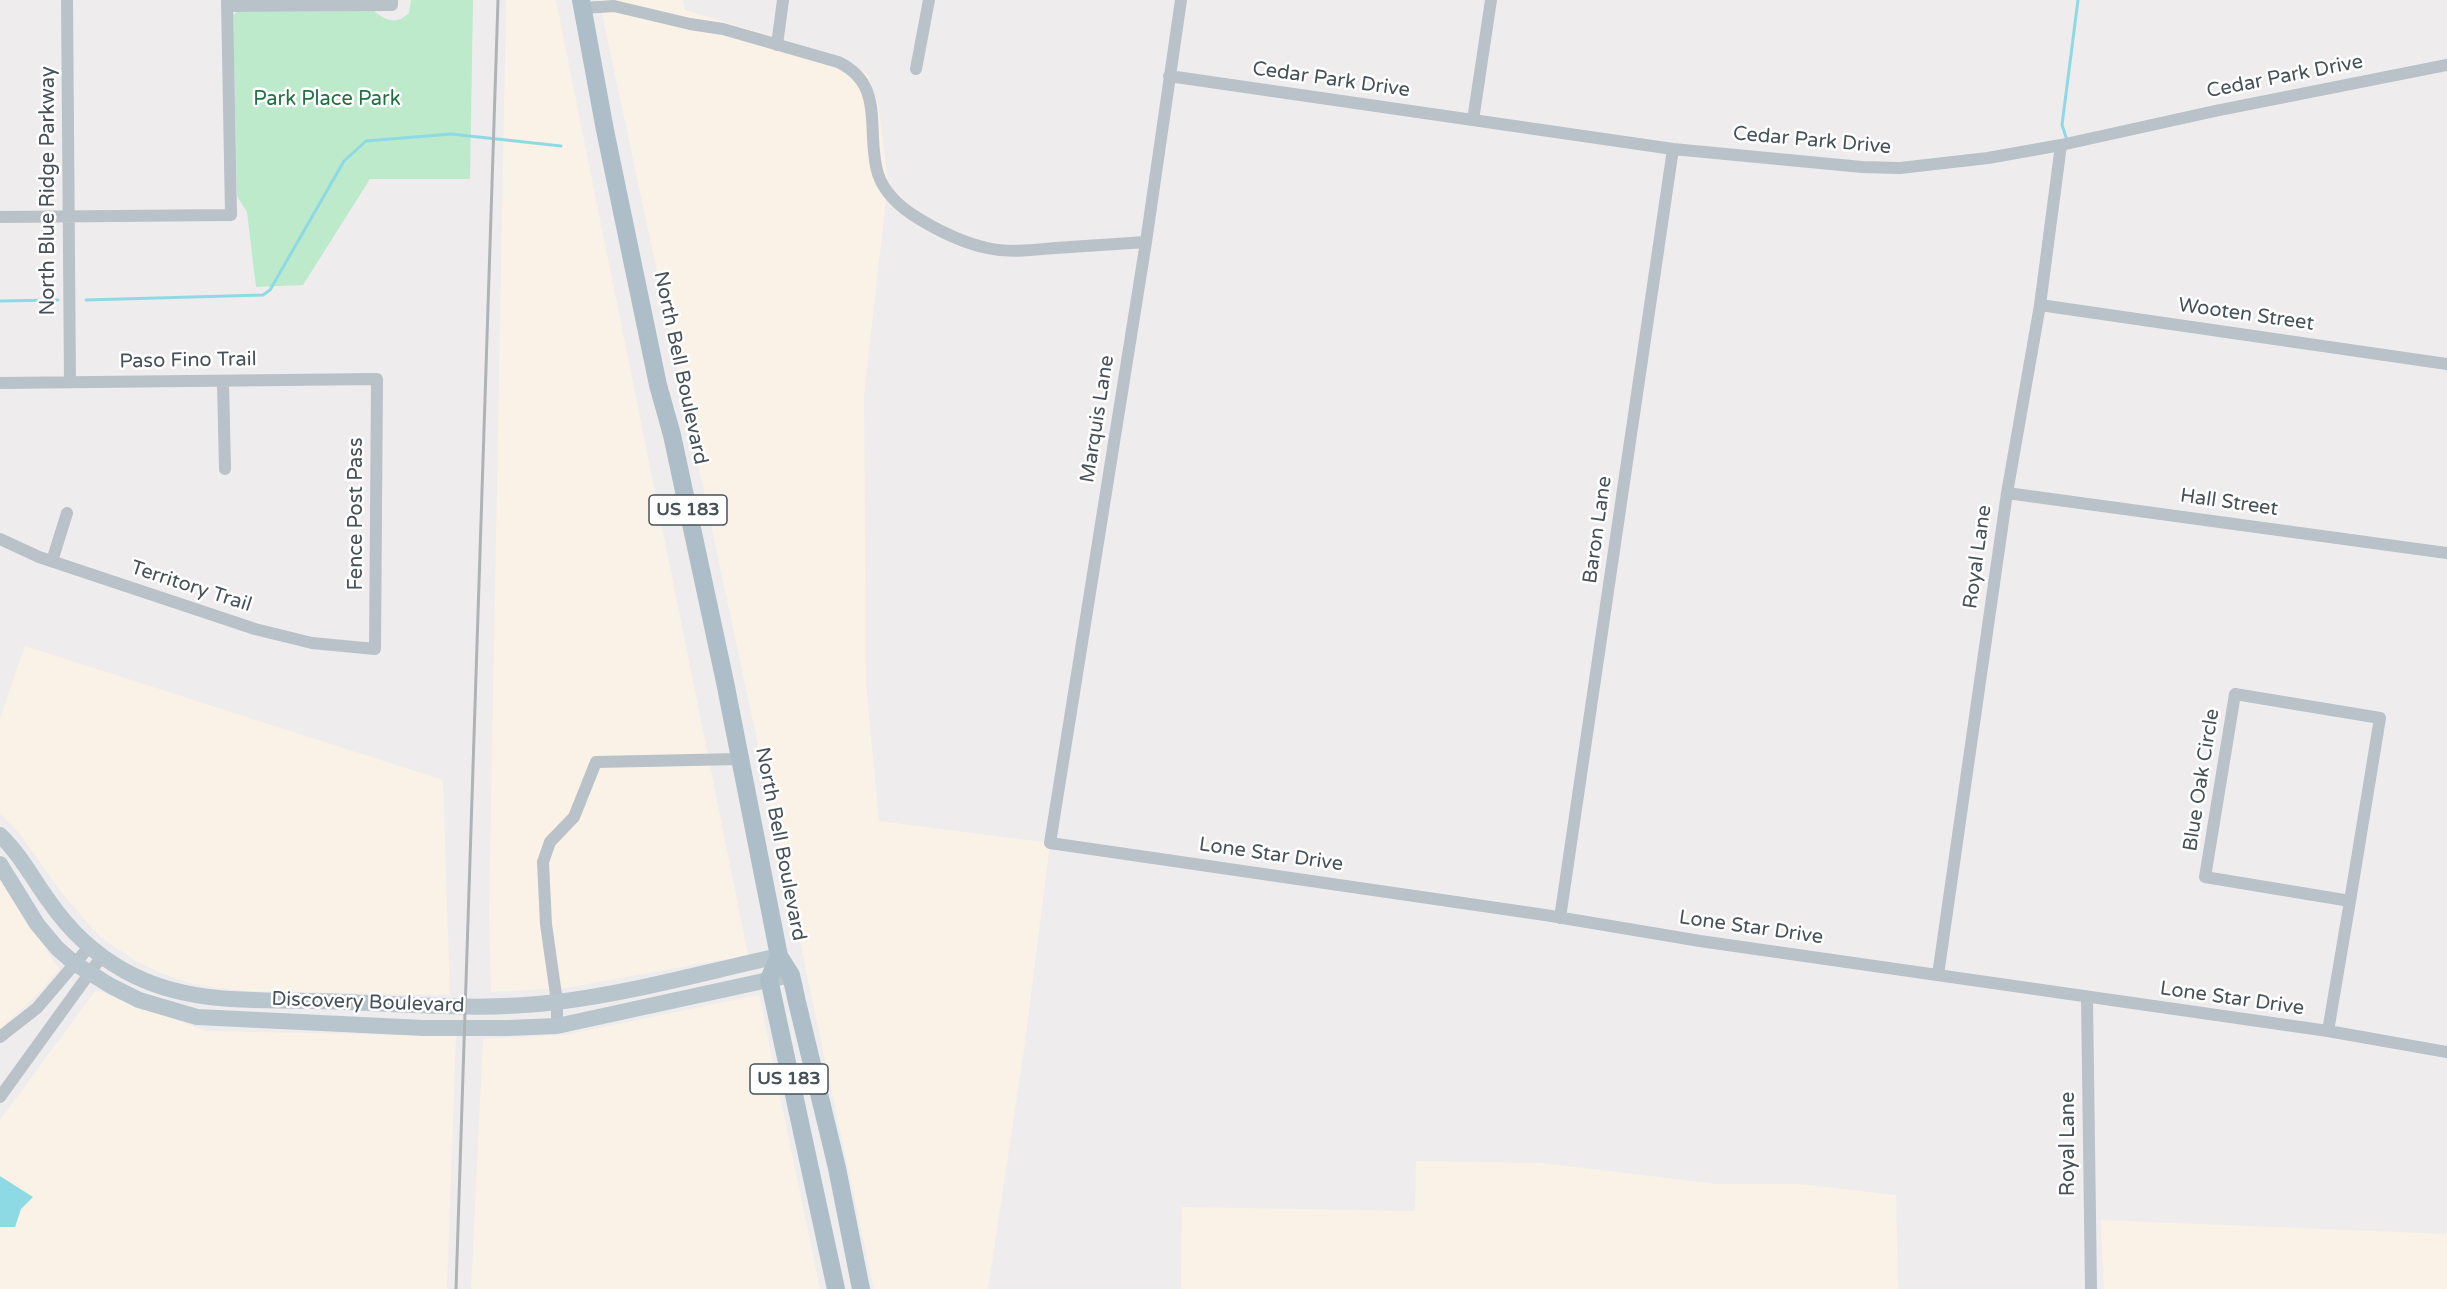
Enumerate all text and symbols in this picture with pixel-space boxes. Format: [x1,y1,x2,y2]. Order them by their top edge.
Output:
street label: Cedar Park Drive [2205,50,2365,104]
street label: Cedar Park Drive [1251,57,1411,103]
street label: North Blue Ridge Parkway [37,66,61,316]
park label: Park Place Park [253,88,401,112]
street label: Cedar Park Drive [1732,122,1892,160]
street label: North Bell Boulevard [648,269,712,467]
street label: Wooten Street [2177,294,2315,336]
street label: Paso Fino Trail [119,348,257,374]
street label: Marquis Lane [1076,354,1120,484]
street label: Fence Post Pass [345,438,369,590]
street label: Baron Lane [1579,475,1617,585]
street label: Hall Street [2178,484,2280,522]
road number: US 183 [649,495,727,525]
street label: Royal Lane [1959,504,1997,610]
street label: Territory Trail [128,556,254,618]
street label: Blue Oak Circle [2179,707,2225,853]
street label: North Bell Boulevard [749,745,811,943]
street label: Lone Star Drive [1197,833,1345,877]
street label: Lone Star Drive [1677,906,1825,950]
street label: Lone Star Drive [2158,977,2306,1021]
street label: Discovery Boulevard [271,988,465,1018]
road number: US 183 [750,1064,828,1094]
street label: Royal Lane [2057,1092,2081,1196]

